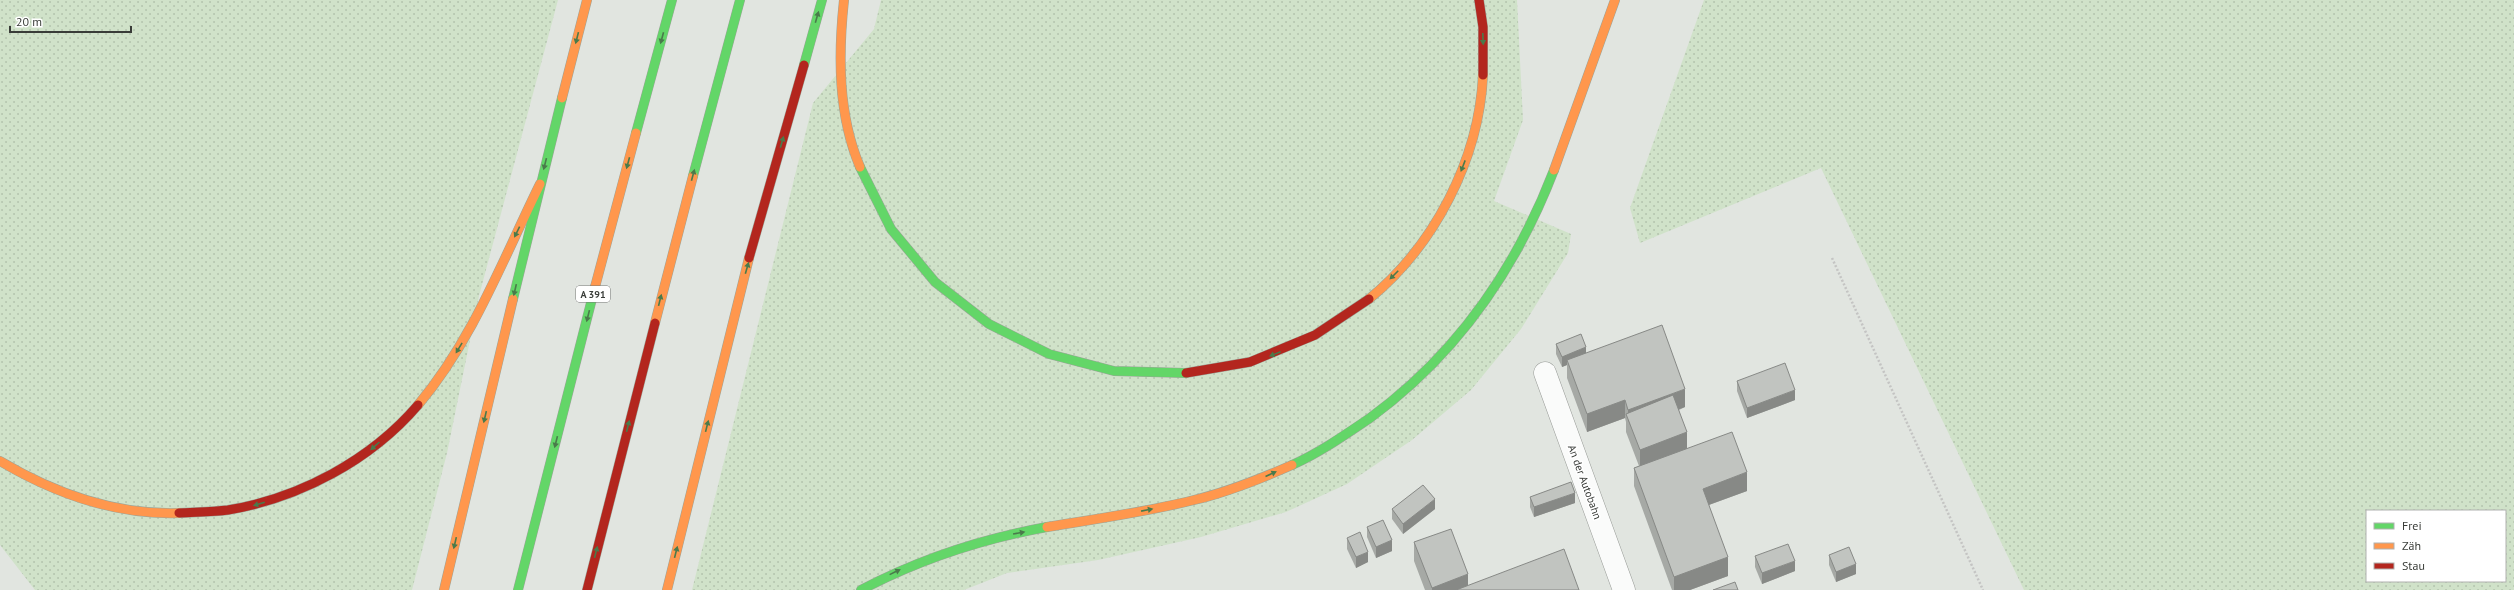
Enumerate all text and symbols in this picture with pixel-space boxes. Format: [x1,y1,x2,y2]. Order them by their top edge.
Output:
scale bar [10,8,131,34]
one-way arrow [815,11,821,24]
text: 20 m [16,14,42,29]
one-way arrow [574,32,580,44]
one-way arrow [659,32,665,44]
one-way arrow [1480,33,1487,45]
one-way arrow [779,136,785,148]
one-way arrow [625,157,631,169]
one-way arrow [542,158,548,170]
one-way arrow [1460,160,1466,172]
one-way arrow [691,168,697,181]
one-way arrow [514,226,520,237]
one-way arrow [744,261,750,273]
one-way arrow [1389,270,1399,280]
one-way arrow [511,284,517,296]
road number: A 391 [576,286,610,302]
one-way arrow [657,294,663,306]
one-way arrow [585,310,591,322]
one-way arrow [455,342,462,354]
one-way arrow [1269,351,1281,357]
one-way arrow [481,410,487,423]
one-way arrow [625,420,631,432]
one-way arrow [704,420,710,432]
one-way arrow [553,436,559,448]
one-way arrow [370,441,379,450]
street label: An der Autobahn [1565,443,1605,521]
one-way arrow [1266,471,1277,477]
one-way arrow [253,501,265,507]
one-way arrow [1141,507,1153,513]
legend [2366,510,2506,582]
text: Frei [2402,518,2422,533]
one-way arrow [1013,530,1025,536]
one-way arrow [451,537,457,549]
text: Zäh [2402,538,2421,553]
one-way arrow [594,546,600,558]
one-way arrow [673,546,679,558]
text: Stau [2402,558,2425,573]
one-way arrow [890,569,901,575]

